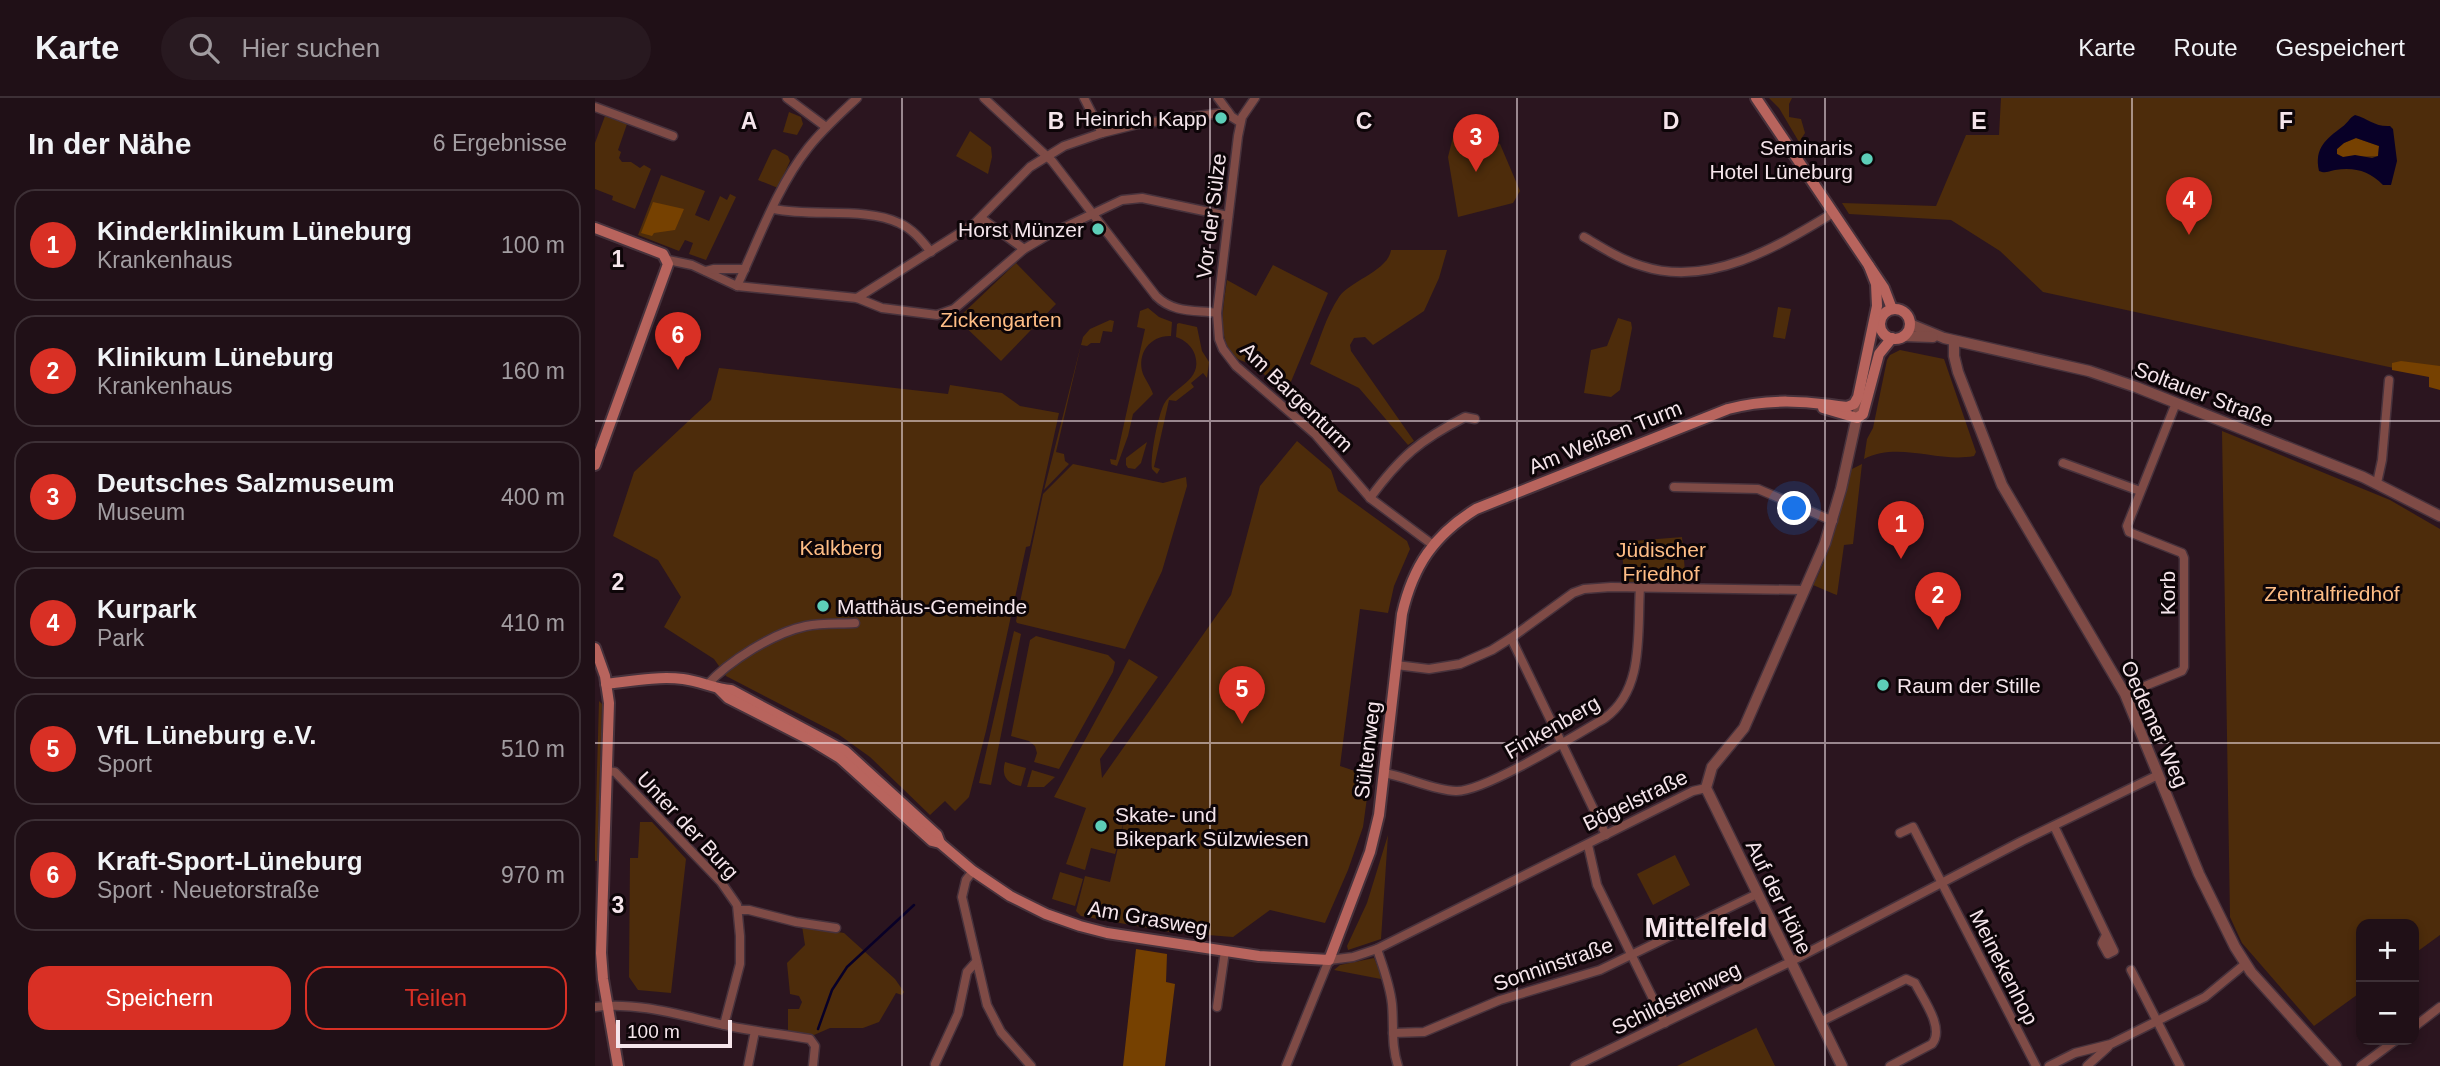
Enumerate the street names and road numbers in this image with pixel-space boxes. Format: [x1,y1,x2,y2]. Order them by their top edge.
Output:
street label: Vor der Sülze [1192,152,1230,280]
street label: Am Bargenturm [1236,338,1358,456]
street label: Soltauer Straße [2131,357,2277,431]
street label: Am Weißen Turm [1525,396,1685,478]
street label: Korb [2156,571,2179,615]
street label: Oedemer Weg [2117,657,2193,791]
street label: Finkenberg [1501,691,1603,763]
street label: Sültenweg [1350,700,1384,800]
street label: Bögelstraße [1579,765,1691,835]
street label: Unter der Burg [633,767,743,883]
street label: Auf der Höhe [1742,836,1816,958]
street label: Am Grasweg [1086,896,1210,940]
street label: Meinekenhop [1965,906,2043,1028]
street label: Sonninstraße [1490,933,1616,995]
street label: Schildsteinweg [1608,957,1744,1039]

